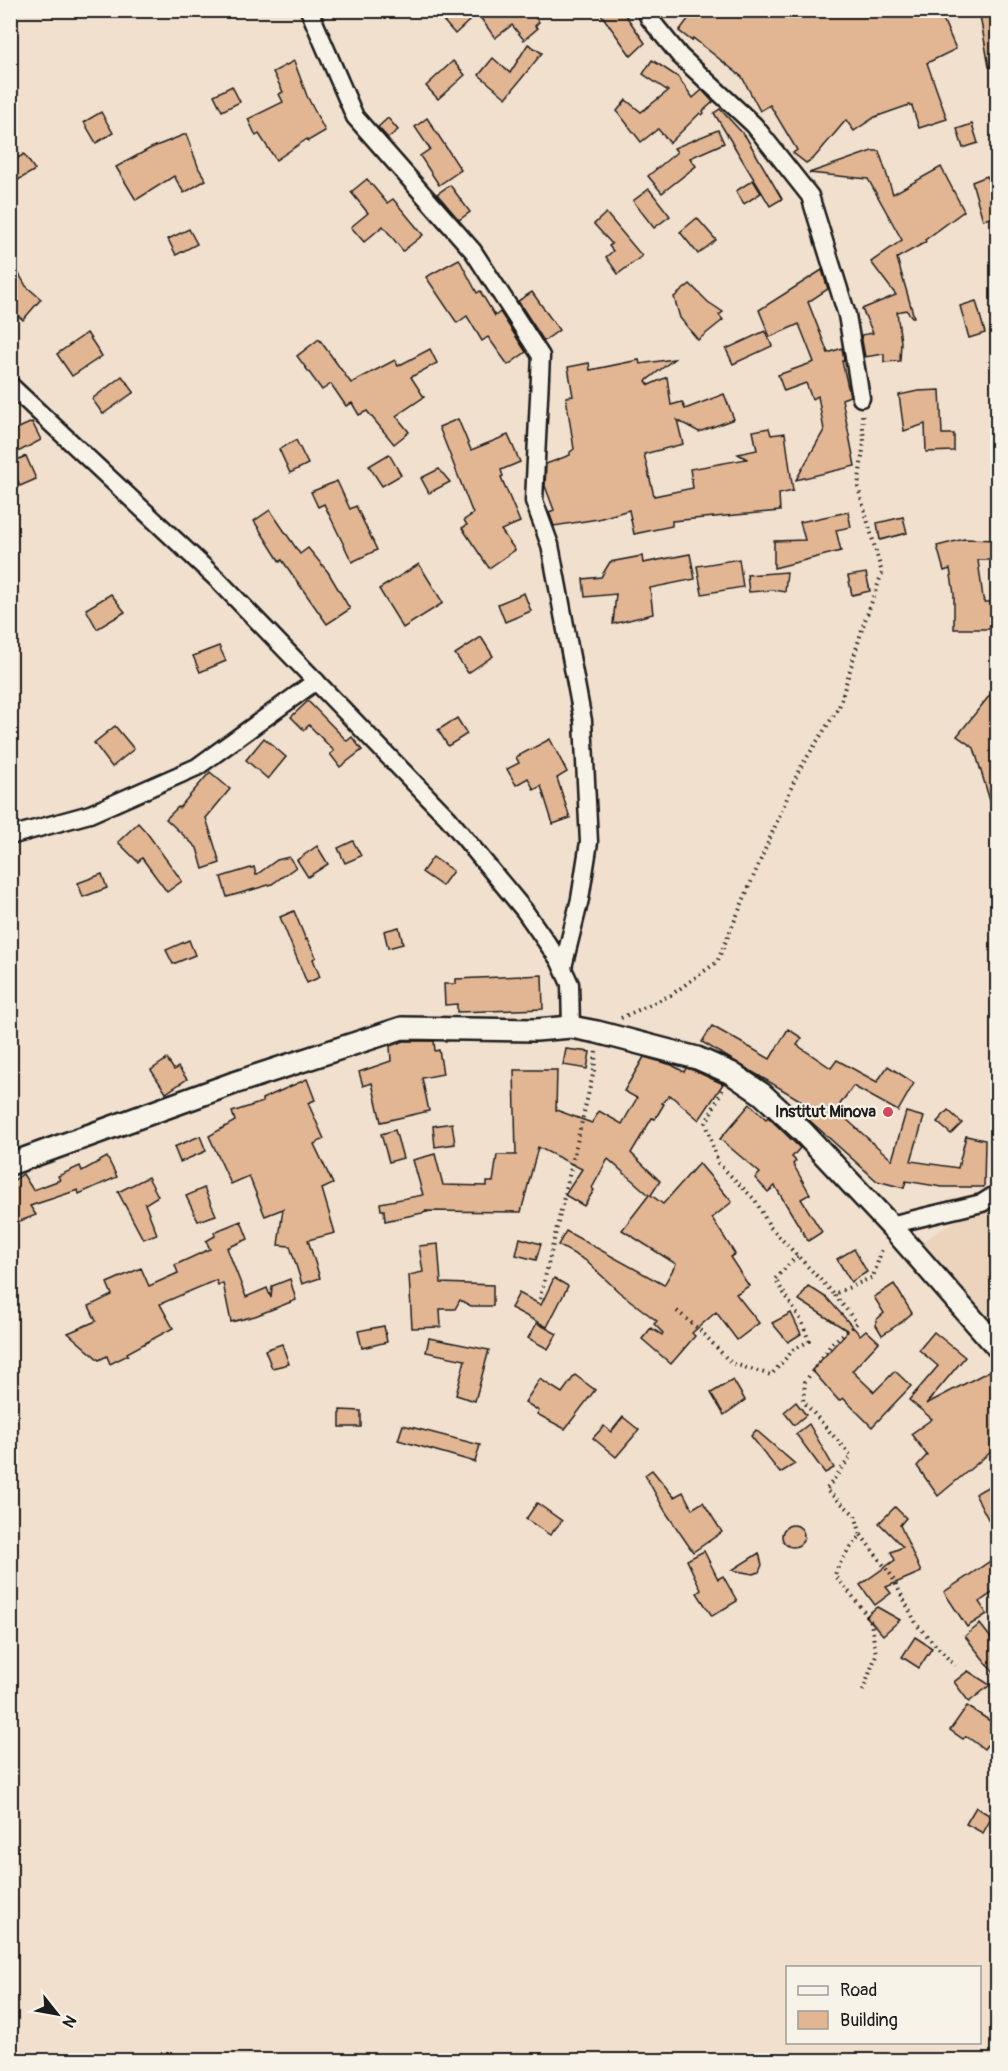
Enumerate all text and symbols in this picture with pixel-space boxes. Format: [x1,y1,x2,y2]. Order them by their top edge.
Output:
place label: Institut Minova [775,1102,877,1122]
marker: Institut Minova [881,1105,895,1119]
legend [786,1966,981,2044]
text: Road [840,1979,877,2002]
north arrow [27,1984,87,2044]
text: Building [840,2009,898,2032]
text: N [58,2011,80,2031]

